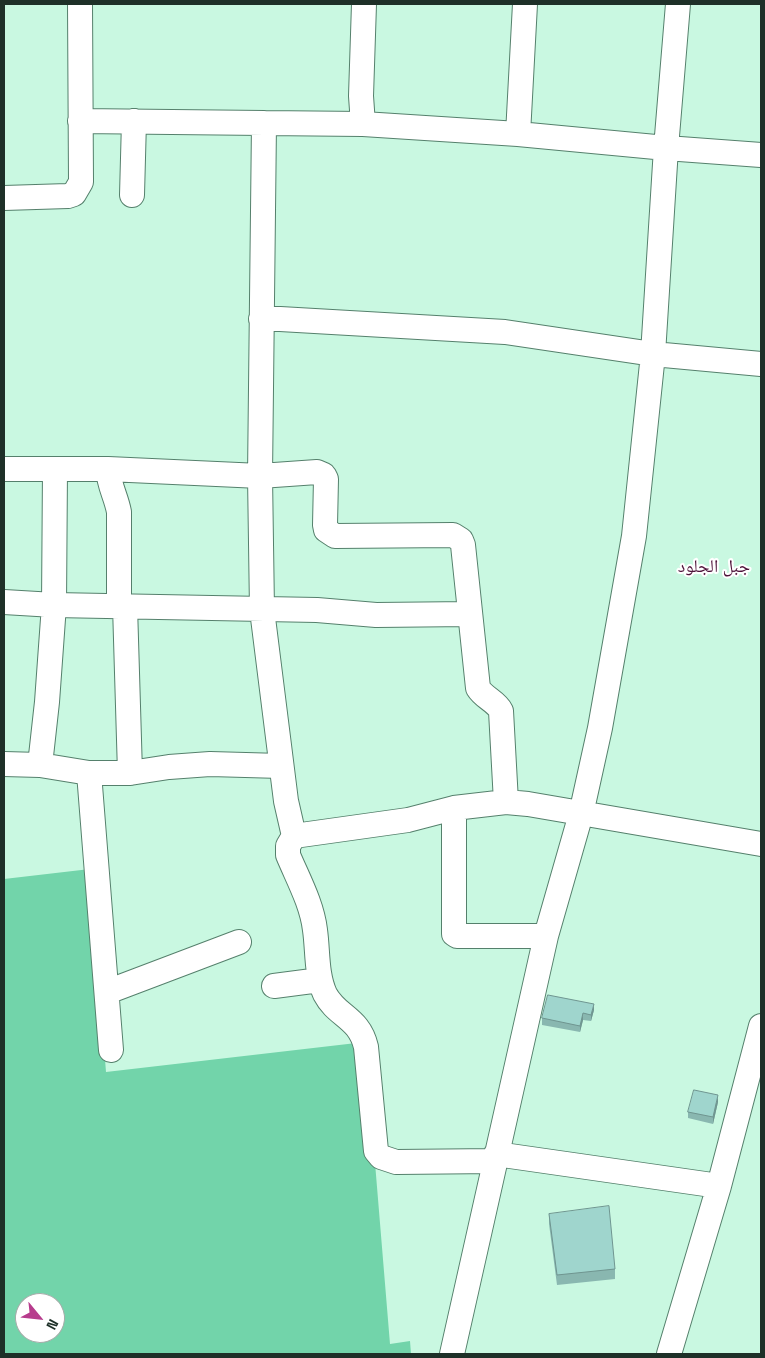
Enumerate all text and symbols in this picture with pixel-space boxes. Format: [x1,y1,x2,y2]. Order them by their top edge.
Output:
district label: جبل الجلود [678,556,750,578]
north arrow [15,1293,65,1343]
text: N [42,1316,63,1333]

